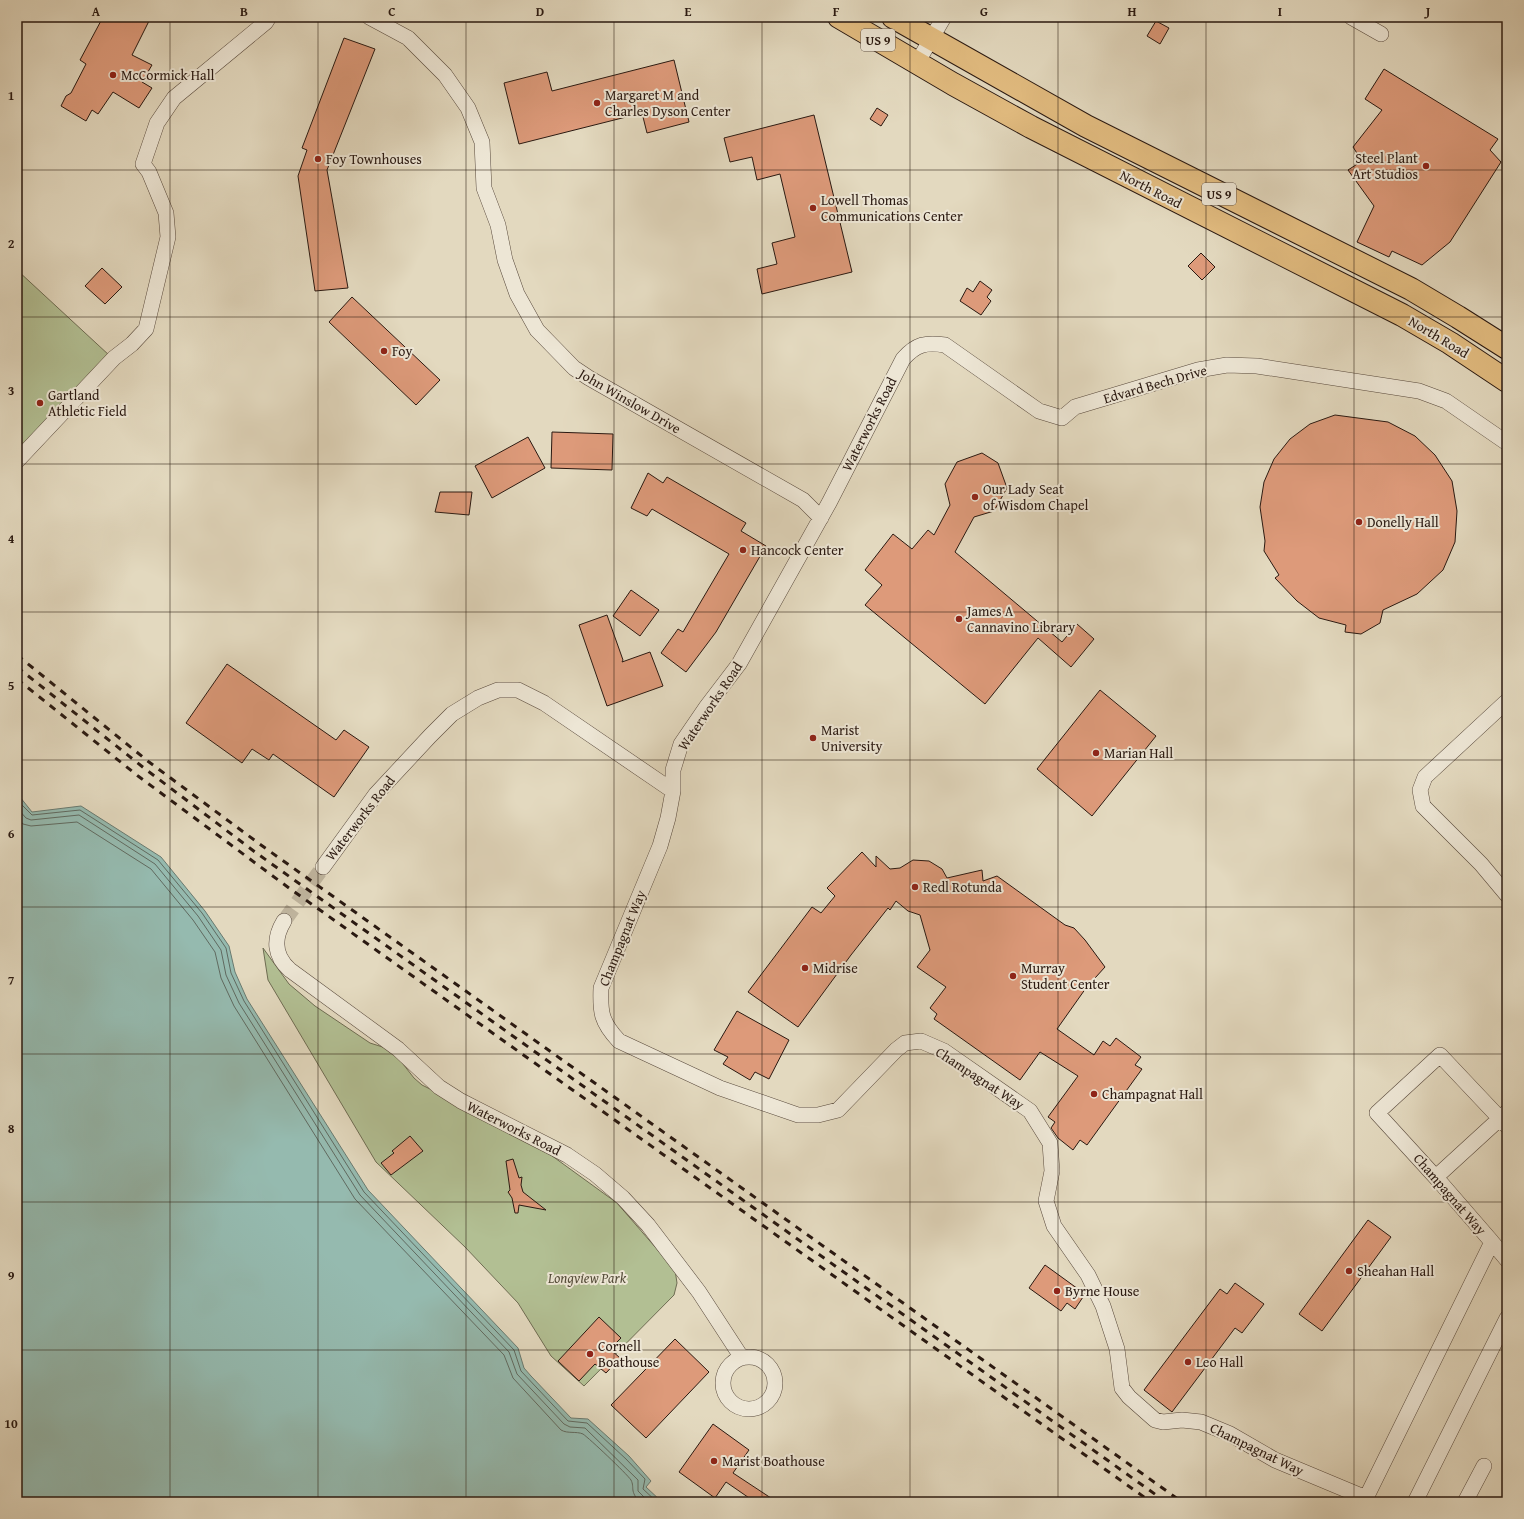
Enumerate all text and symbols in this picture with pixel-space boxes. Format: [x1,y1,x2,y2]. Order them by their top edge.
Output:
text: A [92,2,101,21]
text: B [240,2,248,21]
text: C [388,2,396,21]
text: D [536,2,544,21]
text: E [685,2,692,21]
text: F [833,2,840,21]
text: G [980,2,988,21]
text: H [1127,2,1137,21]
text: I [1278,2,1282,21]
text: J [1424,2,1431,21]
road number: US 9 [861,29,895,51]
place label: McCormick Hall [121,65,215,85]
marker: McCormick Hall [108,70,118,80]
place label: Margaret M and Charles Dyson Center [605,85,731,121]
text: 1 [8,86,14,105]
marker: Margaret M and Charles Dyson Center [592,98,602,108]
place label: Steel Plant Art Studios [1352,148,1418,184]
place label: Foy Townhouses [326,149,422,169]
marker: Foy Townhouses [313,154,323,164]
marker: Steel Plant Art Studios [1421,161,1431,171]
street label: North Road [1117,165,1186,213]
road number: US 9 [1202,183,1236,205]
place label: Lowell Thomas Communications Center [821,190,963,226]
marker: Lowell Thomas Communications Center [808,203,818,213]
text: 2 [8,234,15,253]
street label: North Road [1405,311,1473,363]
place label: Foy [392,341,412,361]
marker: Foy [379,346,389,356]
street label: Edvard Bech Drive [1101,360,1210,408]
street label: John Winslow Drive [574,363,685,439]
street label: Waterworks Road [837,373,902,474]
text: 3 [8,381,14,400]
place label: Gartland Athletic Field [48,385,127,421]
marker: Gartland Athletic Field [35,398,45,408]
place label: Our Lady Seat of Wisdom Chapel [983,479,1088,515]
marker: Our Lady Seat of Wisdom Chapel [970,492,980,502]
place label: Donelly Hall [1367,512,1439,532]
marker: Donelly Hall [1354,517,1364,527]
text: 4 [8,529,15,548]
place label: Hancock Center [751,540,844,560]
marker: Hancock Center [738,545,748,555]
place label: James A Cannavino Library [965,601,1075,637]
marker: James A Cannavino Library [954,614,964,624]
street label: Waterworks Road [673,657,747,754]
text: 5 [8,676,15,695]
place label: Marist University [821,720,882,756]
marker: Marist University [808,733,818,743]
place label: Marian Hall [1104,743,1173,763]
marker: Marian Hall [1091,748,1101,758]
street label: Waterworks Road [320,771,400,865]
text: 6 [8,824,15,843]
place label: Redl Rotunda [923,877,1002,897]
marker: Redl Rotunda [910,882,920,892]
street label: Champagnat Way [594,887,650,989]
place label: Midrise [813,958,858,978]
place label: Murray Student Center [1021,958,1110,994]
marker: Midrise [800,963,810,973]
text: 7 [8,971,15,990]
marker: Murray Student Center [1008,971,1018,981]
street label: Champagnat Way [932,1042,1028,1114]
place label: Champagnat Hall [1102,1084,1203,1104]
marker: Champagnat Hall [1089,1089,1099,1099]
street label: Waterworks Road [464,1096,565,1161]
text: 8 [8,1119,15,1138]
street label: Champagnat Way [1409,1149,1491,1239]
place label: Sheahan Hall [1357,1261,1434,1281]
text: 9 [8,1266,15,1285]
marker: Sheahan Hall [1344,1266,1354,1276]
park label: Longview Park [547,1268,627,1288]
place label: Byrne House [1065,1281,1140,1301]
marker: Byrne House [1052,1286,1062,1296]
place label: Cornell Boathouse [598,1336,660,1372]
marker: Cornell Boathouse [585,1349,595,1359]
place label: Leo Hall [1196,1352,1243,1372]
marker: Leo Hall [1183,1357,1193,1367]
text: 10 [4,1414,18,1433]
street label: Champagnat Way [1207,1418,1307,1480]
place label: Marist Boathouse [722,1451,825,1471]
marker: Marist Boathouse [709,1456,719,1466]

